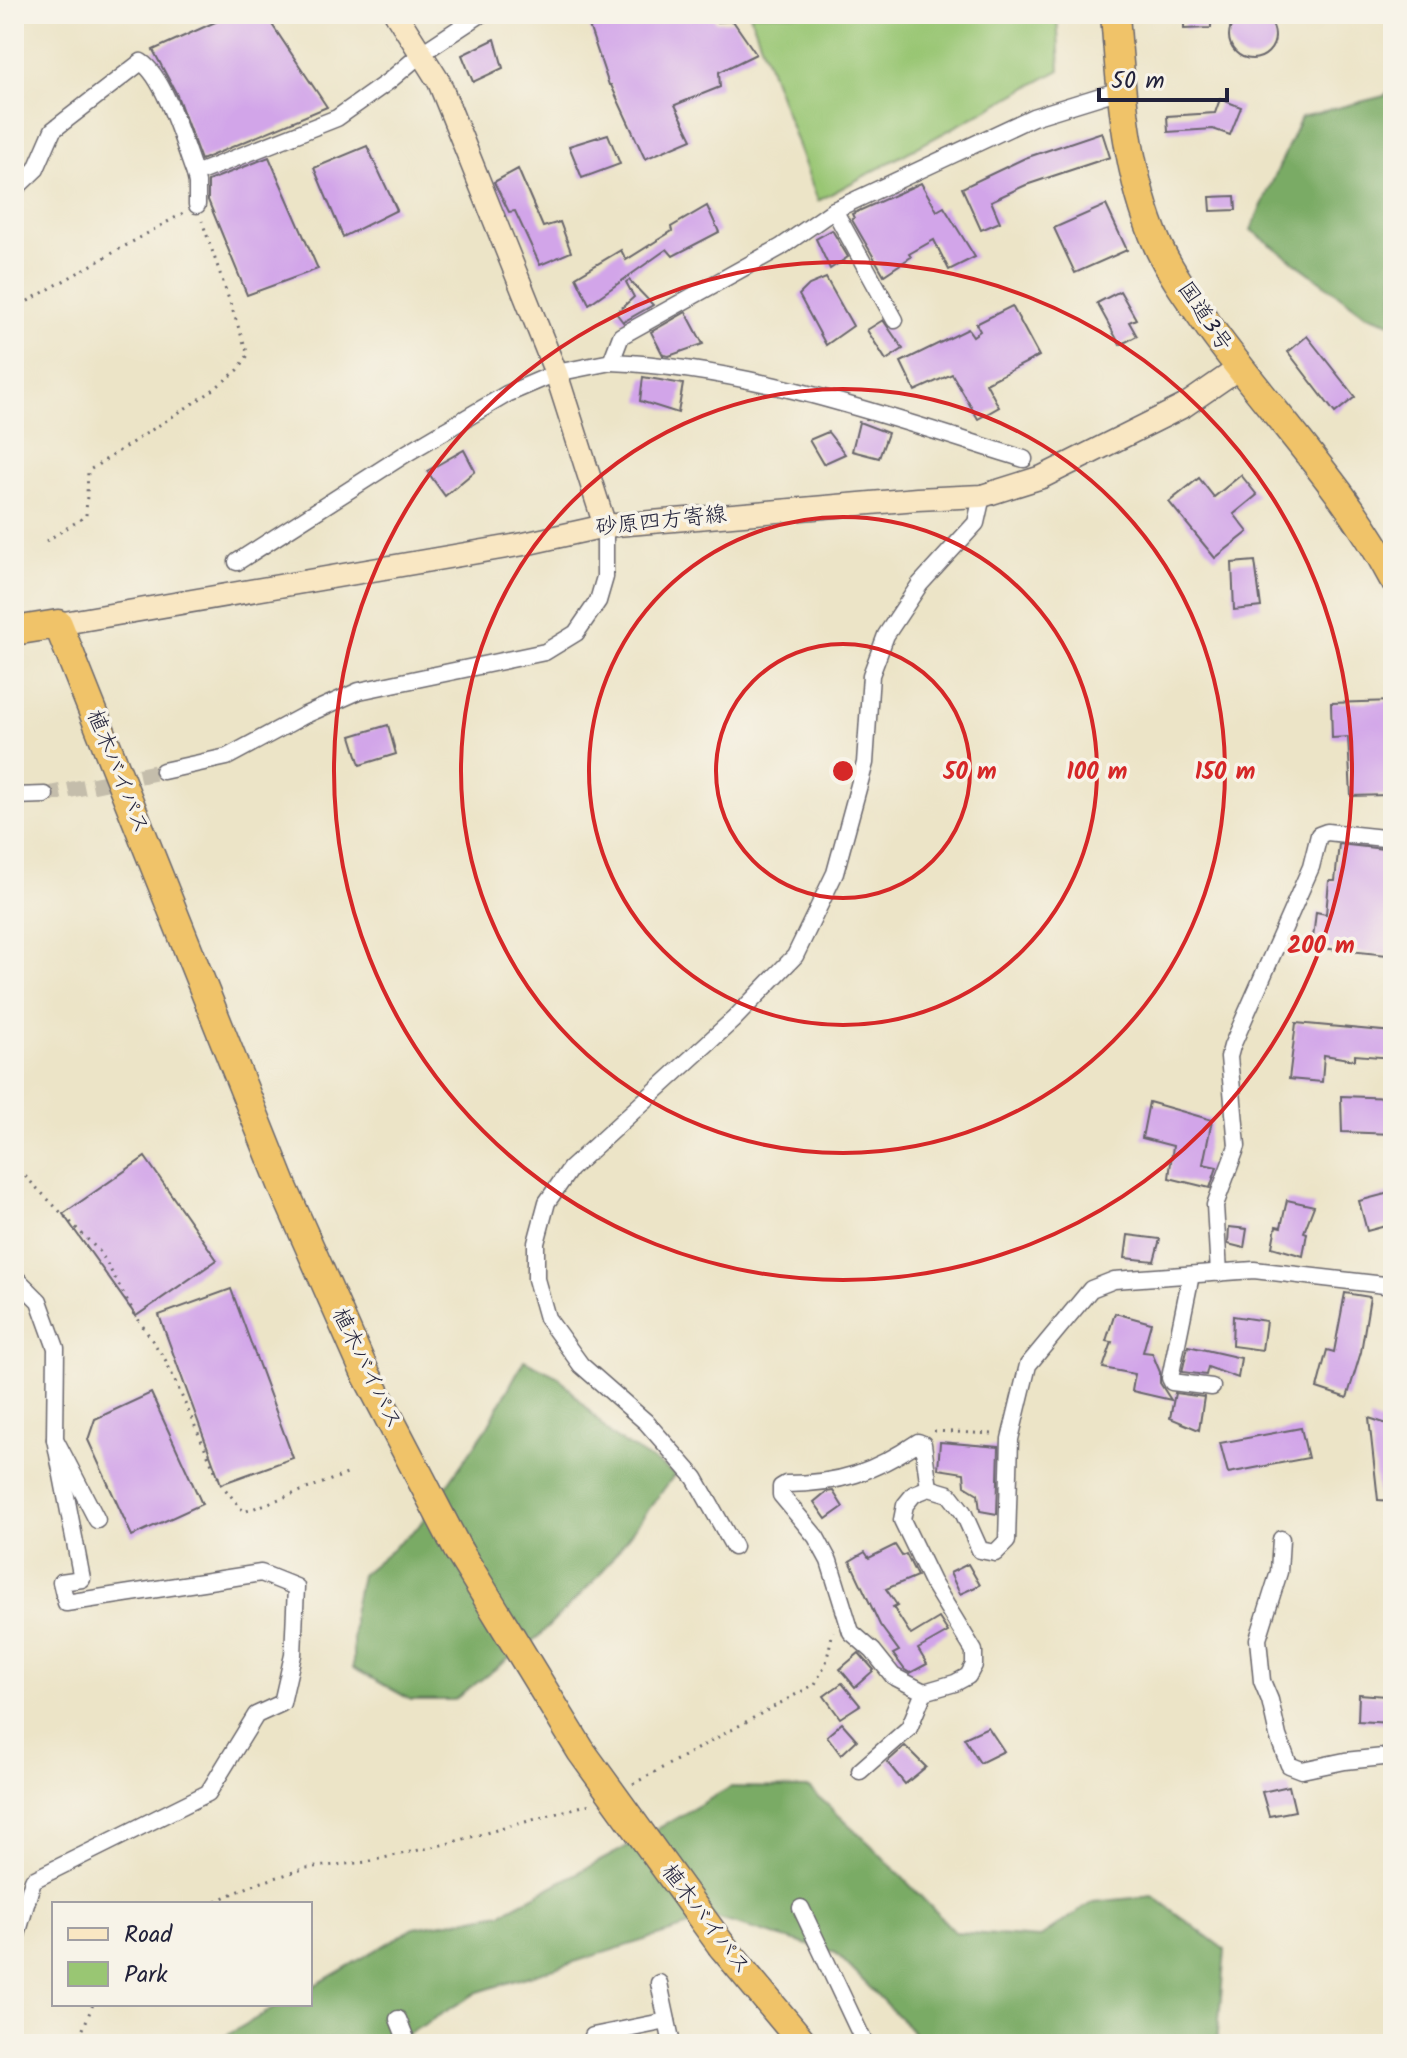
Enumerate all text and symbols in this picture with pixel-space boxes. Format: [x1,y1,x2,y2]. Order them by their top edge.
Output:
scale bar [1099,52,1227,102]
text: 50 m [1111,62,1165,101]
street label: 国道3号 [1168,275,1240,359]
street label: 砂原四方寄線 [594,498,728,546]
street label: 植木バイパス [76,704,158,840]
text: 50 m [942,753,997,792]
text: 100 m [1067,753,1127,792]
text: 150 m [1195,753,1255,792]
centre of rings [829,757,857,785]
text: 200 m [1287,927,1355,966]
street label: 植木バイパス [321,1302,411,1436]
street label: 植木バイパス [651,1857,759,1983]
legend [52,1902,312,2006]
text: Road [124,1916,173,1955]
text: Park [124,1956,168,1995]

